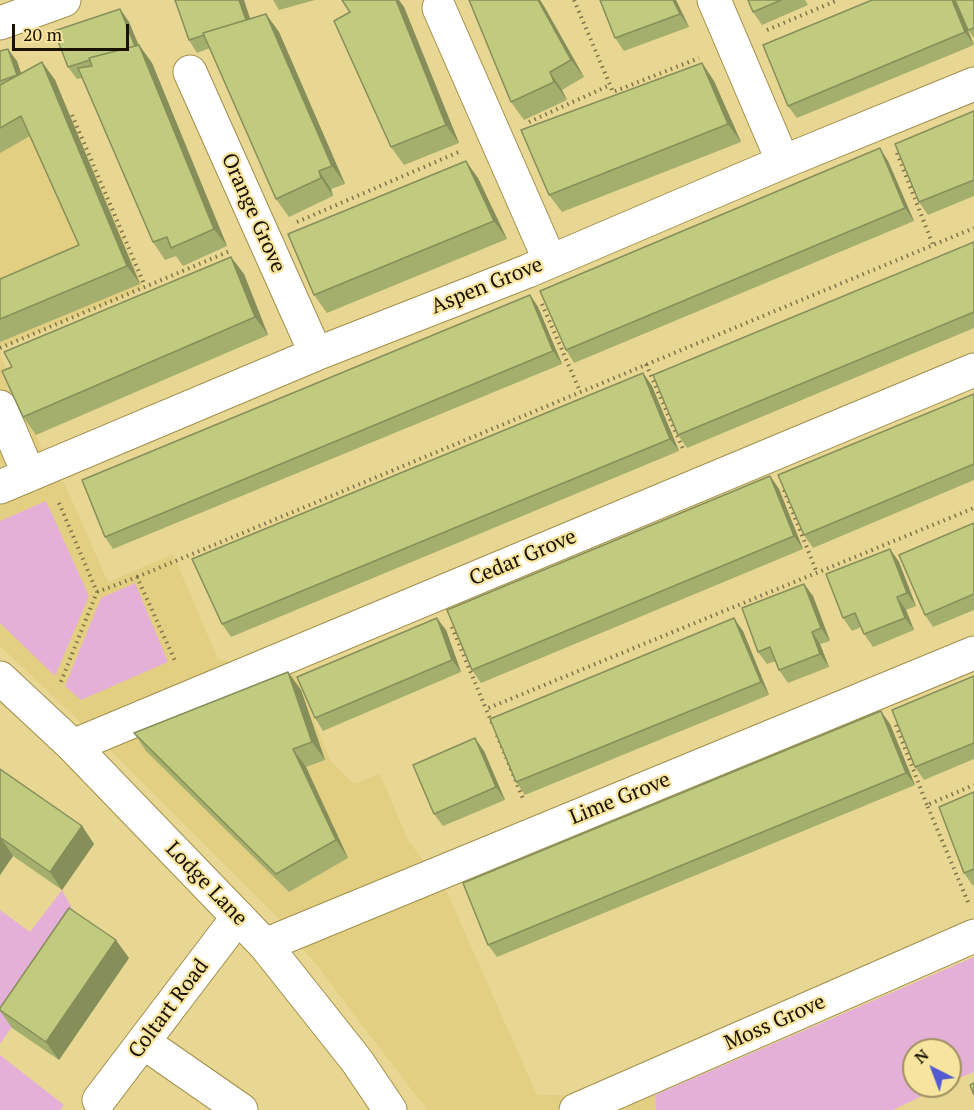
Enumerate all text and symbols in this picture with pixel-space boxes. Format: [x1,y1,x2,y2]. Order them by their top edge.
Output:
scale bar [15,12,132,50]
text: 20 m [23,22,62,46]
street label: Orange Grove [215,149,291,277]
street label: Aspen Grove [428,252,546,320]
street label: Cedar Grove [466,524,580,592]
street label: Lime Grove [566,767,674,831]
street label: Lodge Lane [160,837,252,931]
street label: Coltart Road [124,955,214,1063]
street label: Moss Grove [721,990,829,1056]
north arrow [902,1038,962,1098]
text: N [909,1044,933,1068]

